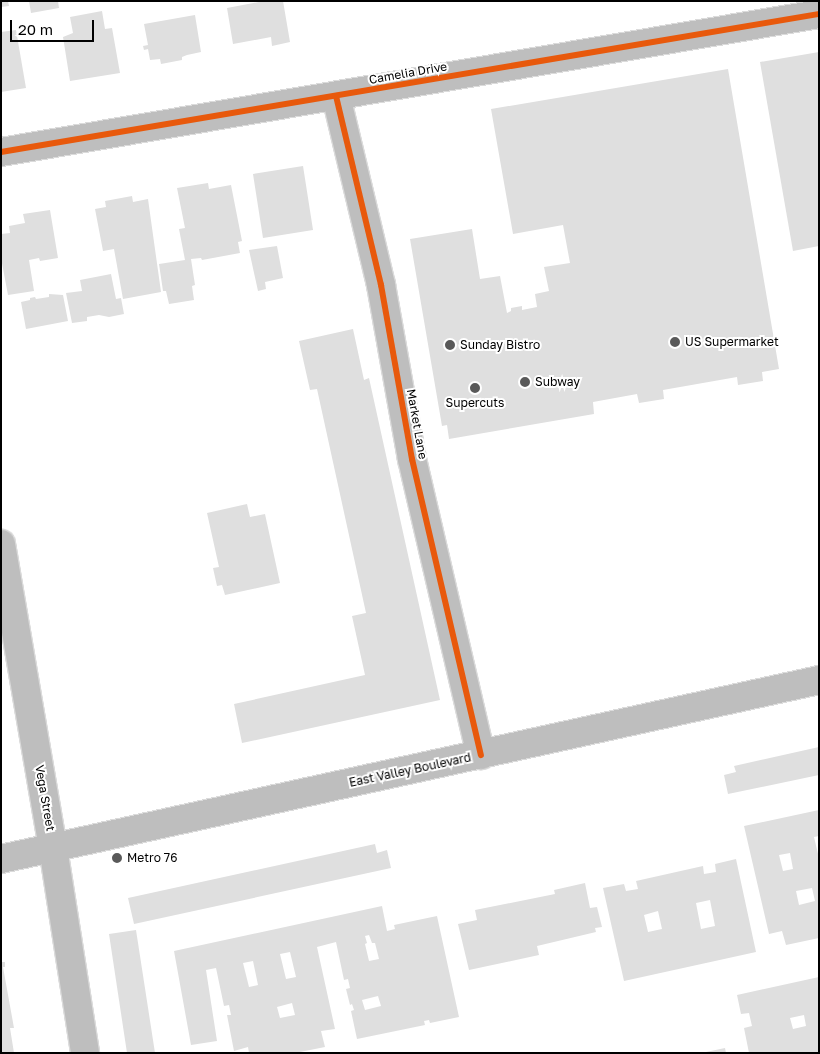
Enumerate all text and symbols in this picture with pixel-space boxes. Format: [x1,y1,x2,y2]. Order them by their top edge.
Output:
scale bar [12,10,96,42]
text: 20 m [18,20,53,38]
street label: Camelia Drive [368,59,448,87]
place label: US Supermarket [685,335,779,349]
marker: US Supermarket [669,336,681,348]
place label: Sunday Bistro [460,338,540,352]
marker: Sunday Bistro [444,339,456,351]
place label: Subway [535,375,580,389]
marker: Subway [519,376,531,388]
marker: Supercuts [469,382,481,394]
street label: Market Lane [404,388,430,460]
place label: Supercuts [446,396,504,410]
street label: East Valley Boulevard [348,750,472,790]
street label: Vega Street [32,764,58,832]
place label: Metro 76 [127,851,177,865]
marker: Metro 76 [111,852,123,864]

